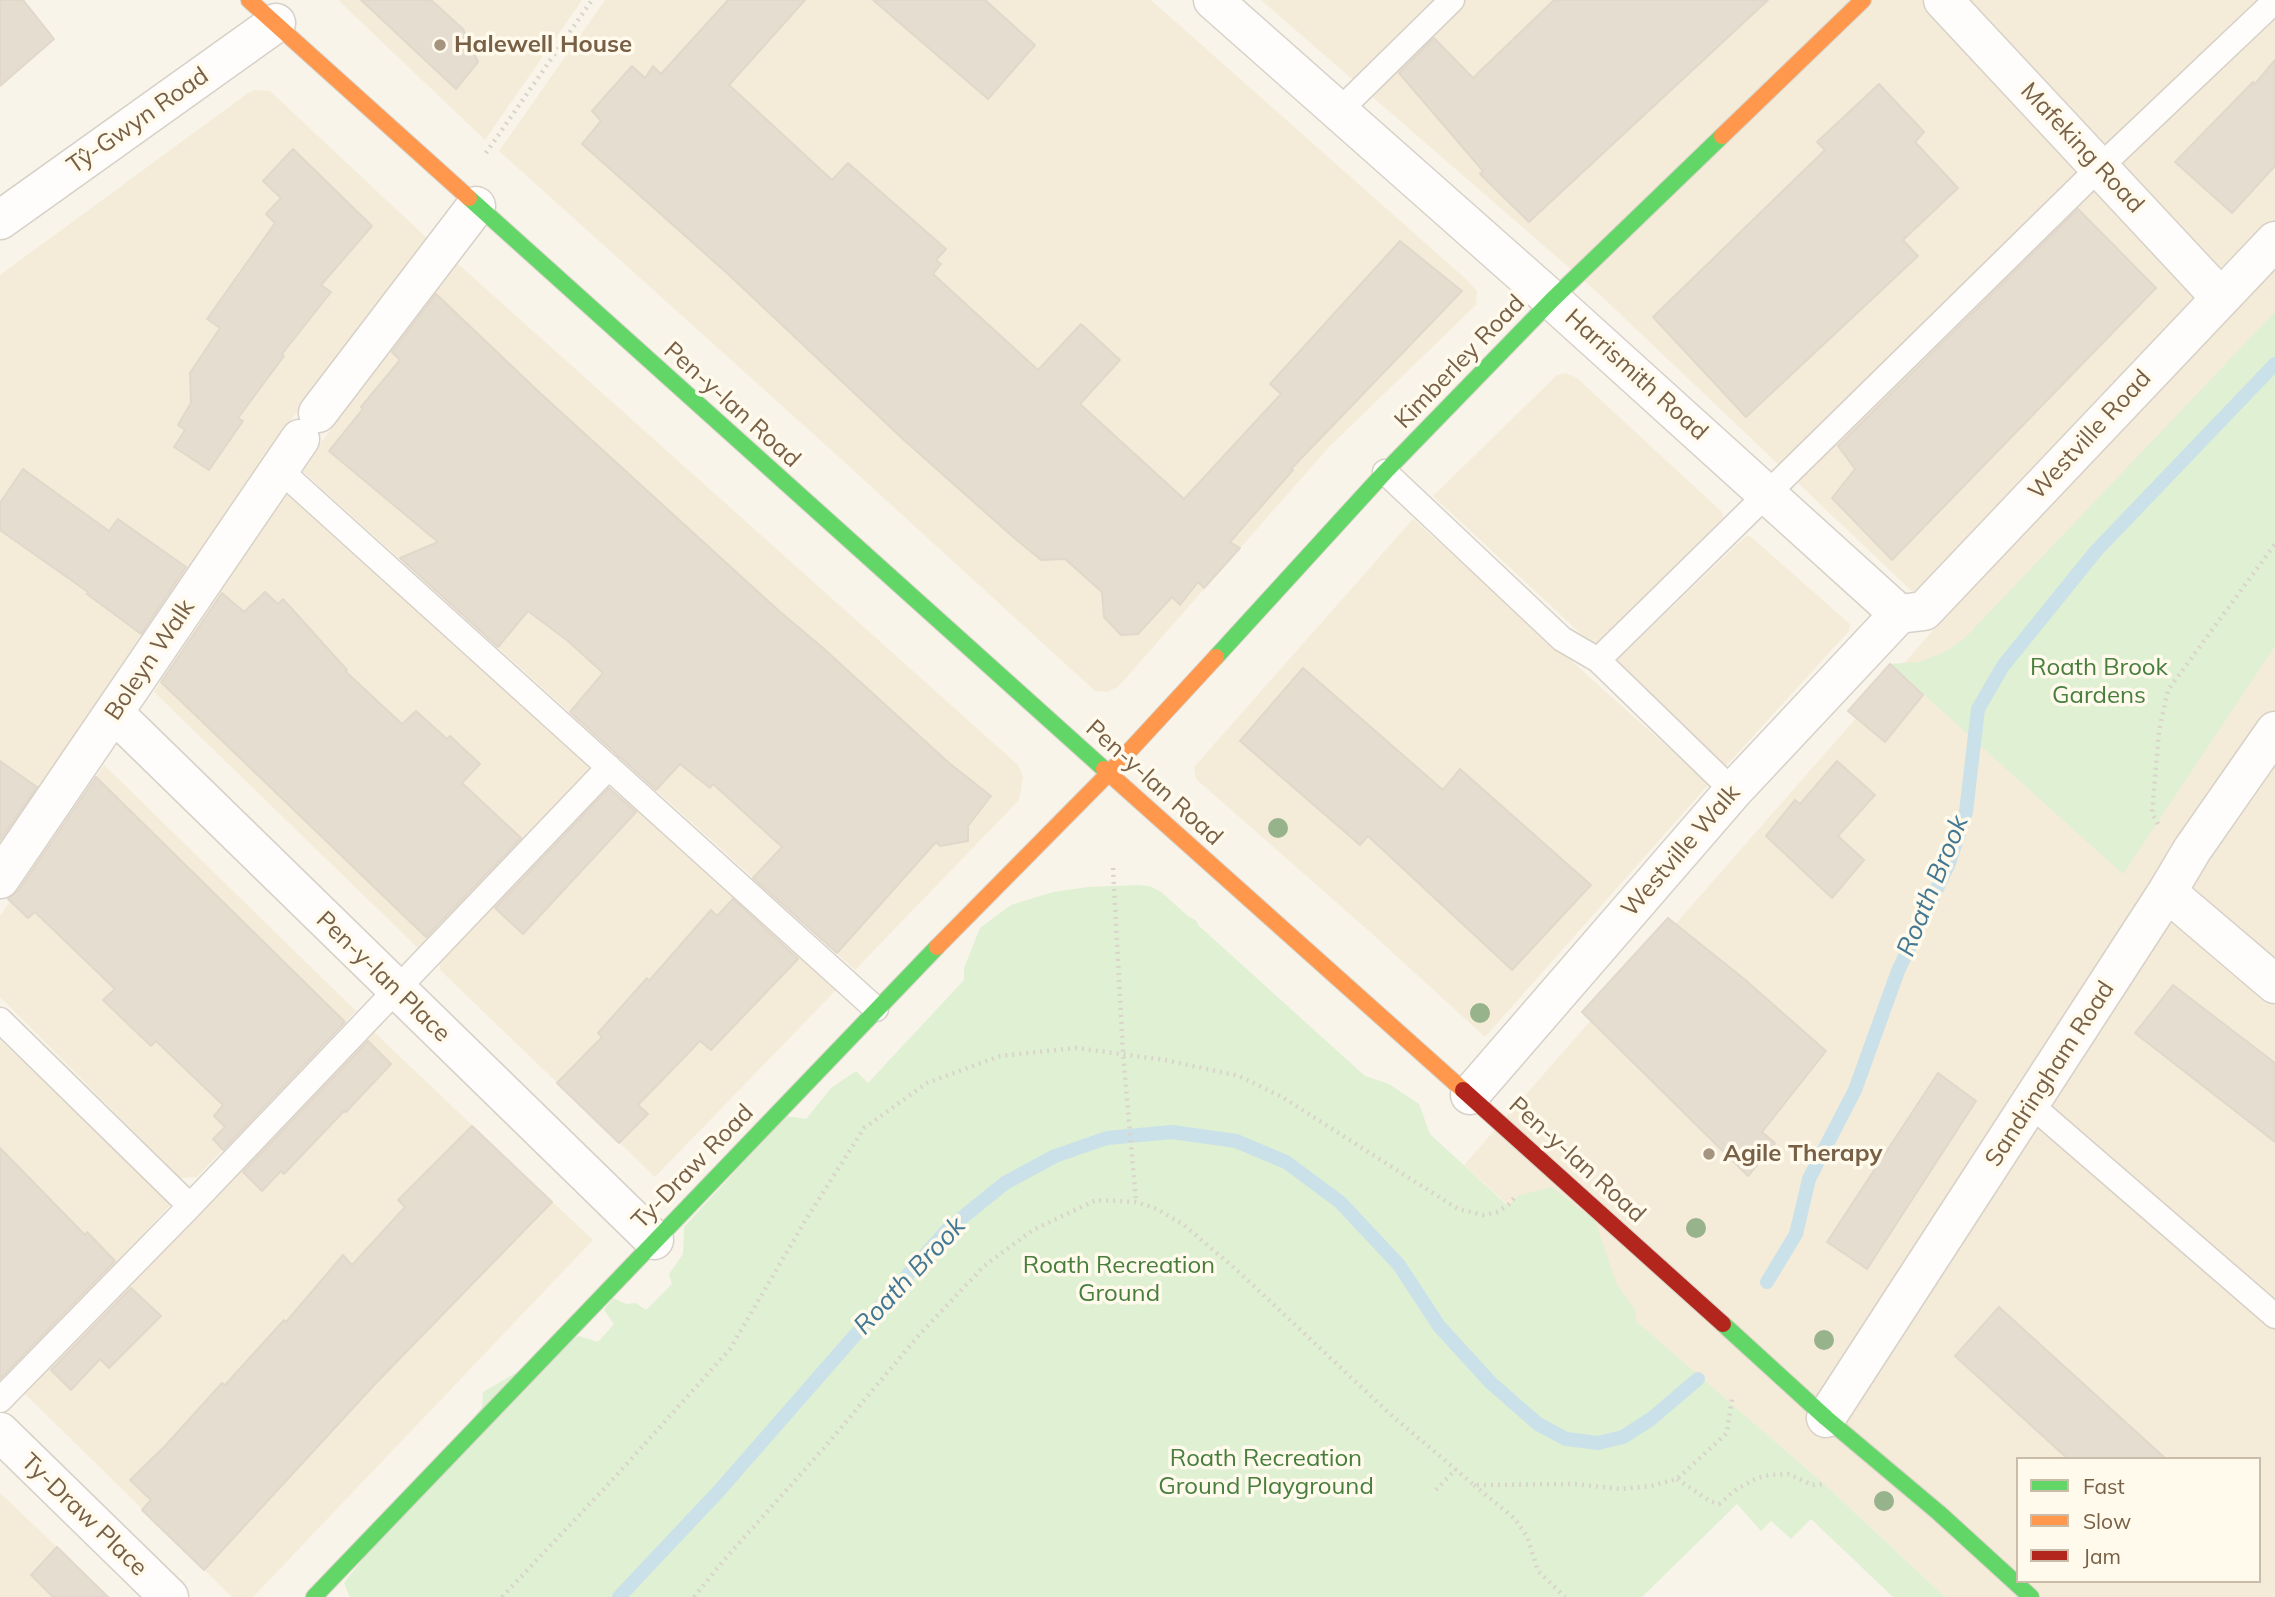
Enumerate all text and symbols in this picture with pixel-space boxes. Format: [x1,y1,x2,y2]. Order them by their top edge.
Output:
place label: Halewell House [454,31,632,59]
marker: Halewell House [432,37,448,53]
street label: Tŷ-Gwyn Road [62,62,214,180]
street label: Mafeking Road [2014,77,2150,219]
street label: Kimberley Road [1389,289,1531,435]
street label: Harrismith Road [1559,303,1713,447]
street label: Pen-y-lan Road [658,336,806,474]
street label: Westville Road [2023,364,2157,506]
street label: Boleyn Walk [99,594,201,726]
park label: Roath Brook Gardens [2030,654,2168,710]
street label: Pen-y-lan Road [1080,714,1228,852]
street label: Westville Walk [1616,779,1746,923]
water label: Roath Brook [1891,811,1975,961]
street label: Pen-y-lan Place [310,906,456,1048]
street label: Sandringham Road [1979,976,2121,1172]
street label: Pen-y-lan Road [1503,1091,1651,1229]
street label: Ty-Draw Road [626,1099,760,1235]
place label: Agile Therapy [1723,1140,1882,1168]
marker: Agile Therapy [1701,1146,1717,1162]
water label: Roath Brook [848,1211,972,1341]
park label: Roath Recreation Ground [1023,1252,1215,1308]
park label: Roath Recreation Ground Playground [1158,1445,1374,1501]
street label: Ty-Draw Place [15,1448,153,1582]
legend [2016,1457,2261,1583]
text: Fast [2083,1473,2125,1499]
text: Slow [2083,1508,2131,1534]
text: Jam [2083,1543,2121,1569]

